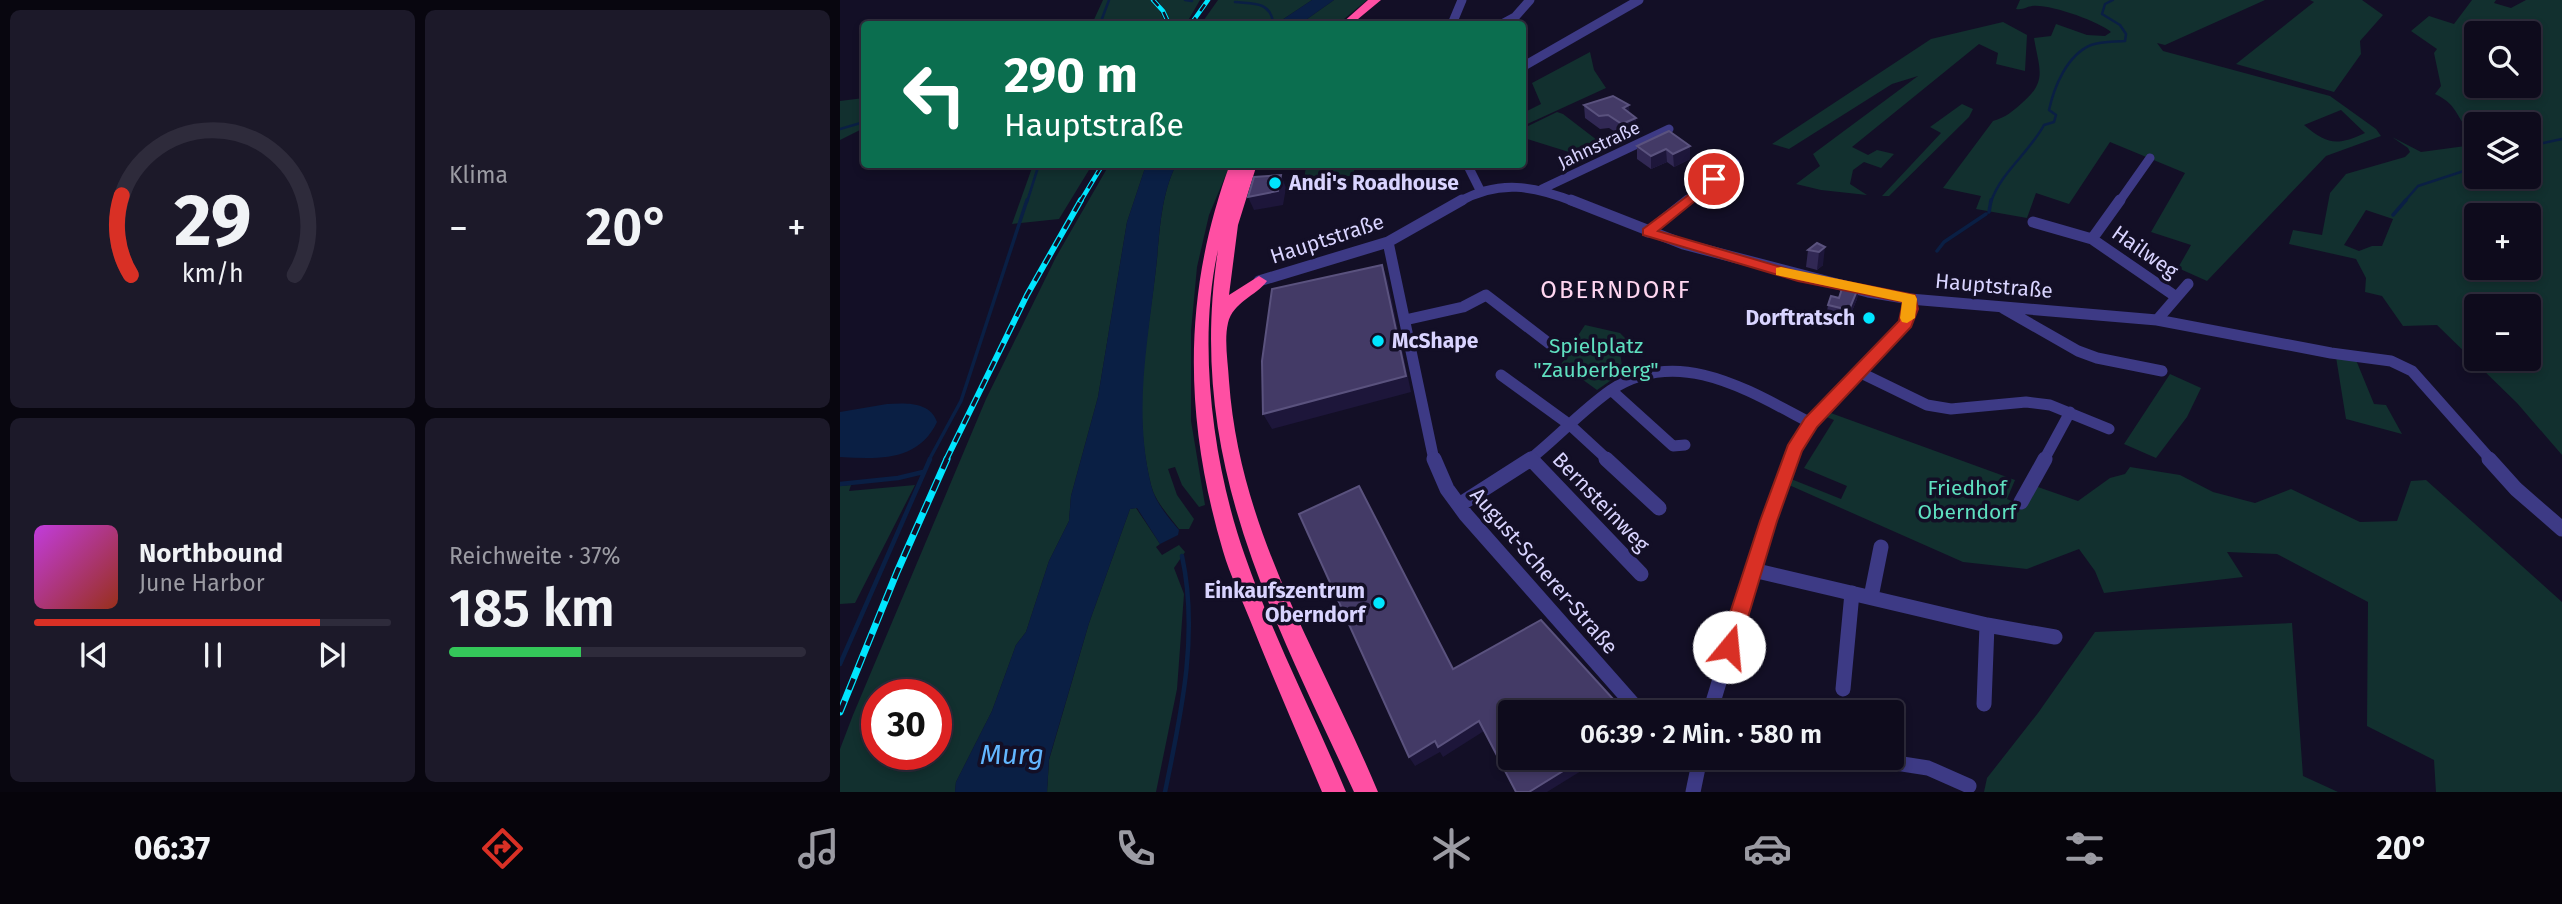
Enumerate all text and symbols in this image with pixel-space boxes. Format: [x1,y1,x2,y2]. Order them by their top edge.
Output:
map controls [2464,21,2541,371]
button: search [2464,21,2541,98]
text: 290 m [1004,46,1138,105]
icon: left [889,49,980,140]
text: Hauptstraße [1004,106,1184,144]
button: layers [2464,112,2541,189]
street label: Jahnstraße [1555,116,1643,174]
pin [1684,149,1744,209]
icon: arrive [1695,160,1733,198]
text: Klima [449,161,508,189]
place label: Andi's Roadhouse [1288,170,1459,196]
marker: Andi's Roadhouse [1267,175,1283,191]
text: 29 [174,177,251,264]
text: 20° [586,196,669,259]
button: + [2464,203,2541,280]
text: − [449,205,468,251]
text: + [787,205,806,251]
street label: Hauptstraße [1267,208,1387,270]
street label: Hailweg [2107,220,2183,284]
text: km/h [182,259,243,289]
street label: Hauptstraße [1934,268,2054,304]
district label: OBERNDORF [1540,276,1692,304]
button: − [2464,294,2541,371]
place label: Dorftratsch [1745,305,1855,331]
marker: Dorftratsch [1861,310,1877,326]
place label: McShape [1392,328,1479,354]
marker: McShape [1370,333,1386,349]
park label: Spielplatz "Zauberberg" [1533,333,1659,383]
street label: Bernsteinweg [1547,447,1655,557]
park label: Friedhof Oberndorf [1918,475,2018,525]
street label: August-Scherer-Straße [1465,482,1623,660]
text: Northbound [139,538,283,569]
text: Reichweite · 37% [449,542,621,570]
text: June Harbor [139,569,265,597]
text: 185 km [449,577,615,640]
place label: Einkaufszentrum Oberndorf [1204,578,1368,628]
marker: Einkaufszentrum Oberndorf [1371,595,1387,611]
position arrow [1692,610,1766,684]
icon: previous [75,636,113,674]
icon: pause [194,636,232,674]
icon: next [313,636,351,674]
speed limit sign: 30 [861,679,952,770]
text: 06:39 · 2 Min. · 580 m [1580,719,1822,750]
water label: Murg [980,738,1044,771]
icon: directions [478,824,527,873]
icon: music [794,824,843,873]
icon: phone [1111,824,1160,873]
icon: climate [1427,824,1476,873]
icon: car [1743,824,1792,873]
icon: filters [2060,824,2109,873]
text: 06:37 [134,829,210,867]
text: 20° [2376,829,2428,867]

